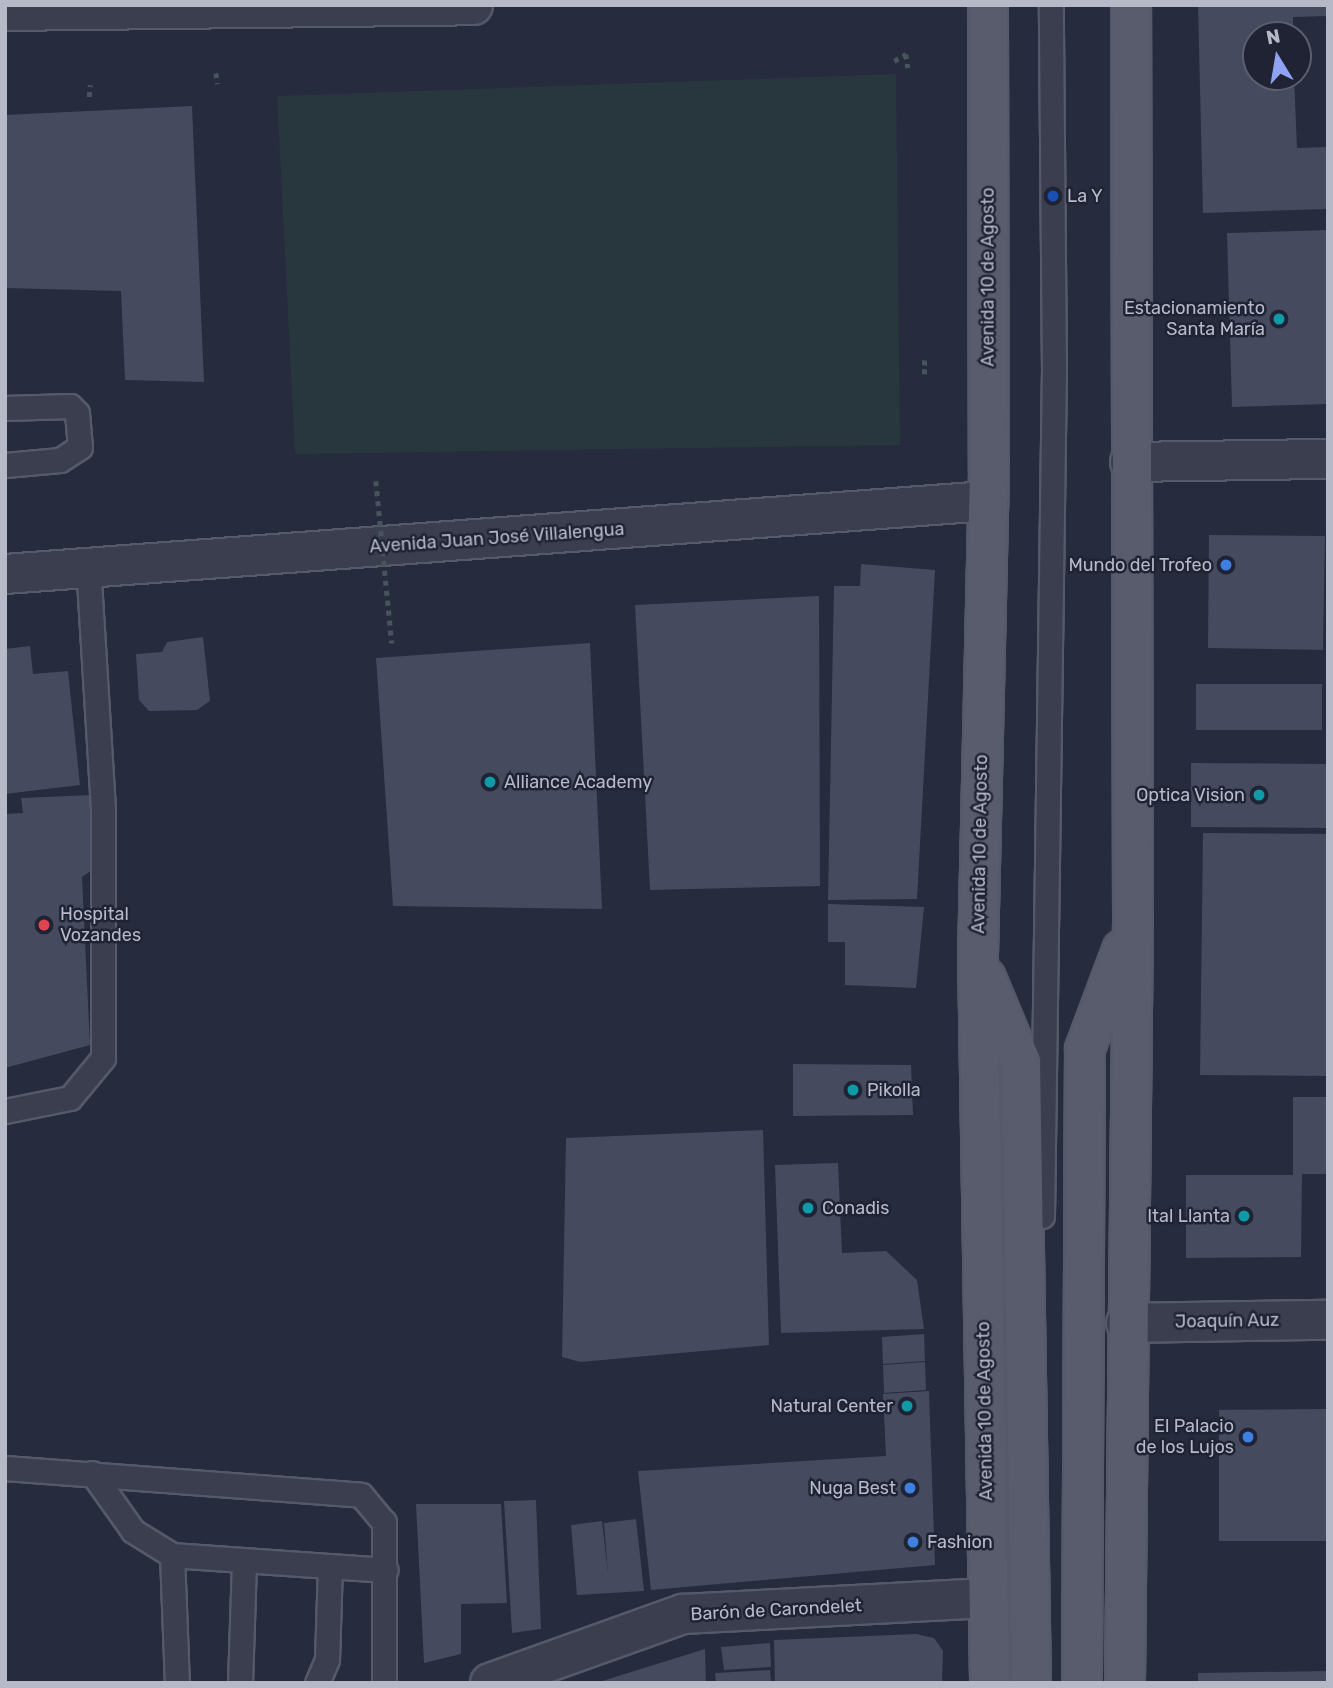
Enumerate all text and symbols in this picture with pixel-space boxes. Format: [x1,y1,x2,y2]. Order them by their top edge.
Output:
north arrow [1242,21,1312,91]
text: N [1264,24,1282,49]
place label: La Y [1067,185,1103,207]
street label: Avenida 10 de Agosto [977,187,999,367]
marker: La Y [1045,188,1061,204]
place label: Estacionamiento Santa María [1124,298,1265,340]
marker: Estacionamiento Santa María [1271,311,1287,327]
street label: Avenida Juan José Villalengua [369,518,625,558]
place label: Mundo del Trofeo [1068,554,1212,576]
marker: Mundo del Trofeo [1218,557,1234,573]
street label: Avenida 10 de Agosto [968,754,992,934]
place label: Alliance Academy [504,771,653,793]
marker: Alliance Academy [482,774,498,790]
place label: Optica Vision [1136,784,1245,806]
marker: Optica Vision [1251,787,1267,803]
place label: Hospital Vozandes [60,904,141,946]
marker: Hospital Vozandes [34,915,54,935]
place label: Pikolla [867,1079,921,1101]
marker: Pikolla [845,1082,861,1098]
place label: Conadis [822,1197,889,1219]
marker: Conadis [800,1200,816,1216]
place label: Ital Llanta [1147,1205,1230,1227]
marker: Ital Llanta [1236,1208,1252,1224]
street label: Joaquín Auz [1174,1309,1280,1333]
street label: Avenida 10 de Agosto [973,1321,997,1501]
place label: Natural Center [771,1395,893,1417]
marker: Natural Center [899,1398,915,1414]
place label: El Palacio de los Lujos [1136,1416,1234,1458]
marker: El Palacio de los Lujos [1240,1429,1256,1445]
place label: Nuga Best [809,1477,896,1499]
marker: Nuga Best [902,1480,918,1496]
place label: Fashion [927,1531,993,1553]
marker: Fashion [905,1534,921,1550]
street label: Barón de Carondelet [690,1595,862,1625]

